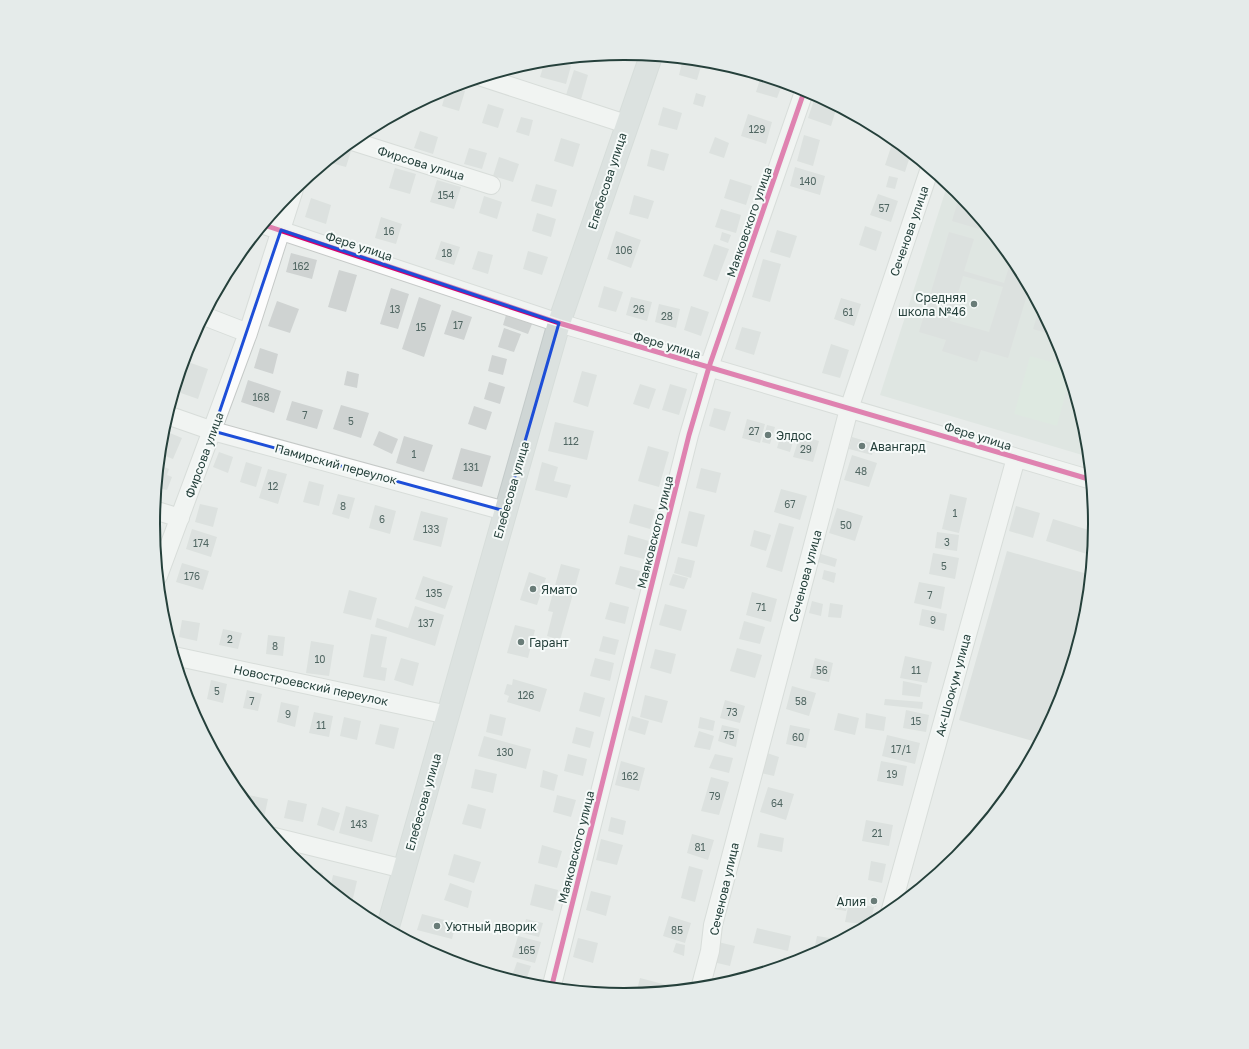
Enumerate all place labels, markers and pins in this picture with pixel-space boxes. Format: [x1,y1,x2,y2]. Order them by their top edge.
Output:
place label: Средняя школа №46 [898,290,966,319]
marker: Средняя школа №46 [969,299,979,309]
place label: Элдос [776,428,812,443]
marker: Элдос [763,430,773,440]
place label: Авангард [870,439,926,454]
marker: Авангард [857,441,867,451]
place label: Ямато [541,582,577,597]
marker: Ямато [528,584,538,594]
place label: Гарант [529,635,569,650]
marker: Гарант [516,637,526,647]
place label: Алия [837,894,866,909]
marker: Алия [869,896,879,906]
place label: Уютный дворик [445,919,537,934]
marker: Уютный дворик [432,921,442,931]

